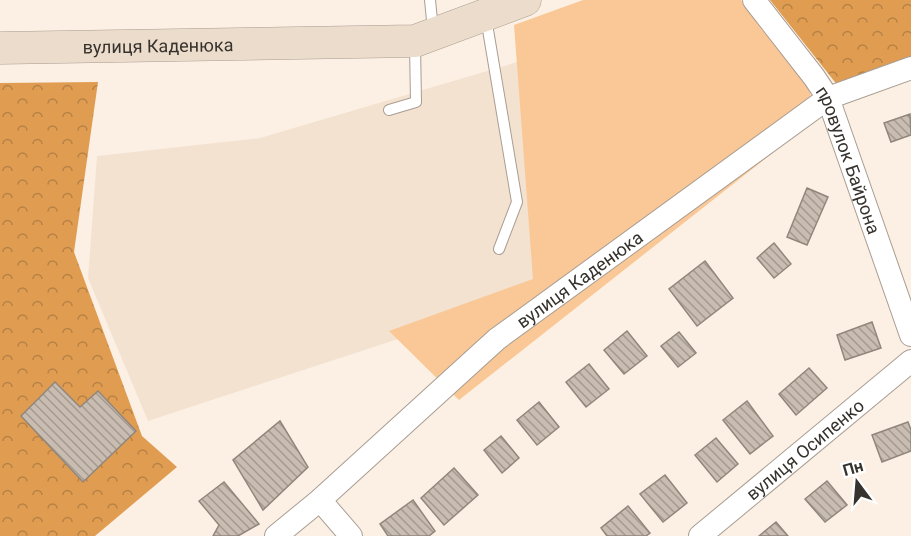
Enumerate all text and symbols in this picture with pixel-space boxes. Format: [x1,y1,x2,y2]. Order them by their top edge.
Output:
street label: вулиця Каденюка [82,34,234,57]
street label: провулок Байрона [812,81,885,237]
street label: вулиця Каденюка [512,226,646,332]
street label: вулиця Осипенко [742,394,868,504]
north arrow [827,452,887,512]
text: Пн [841,456,865,480]

